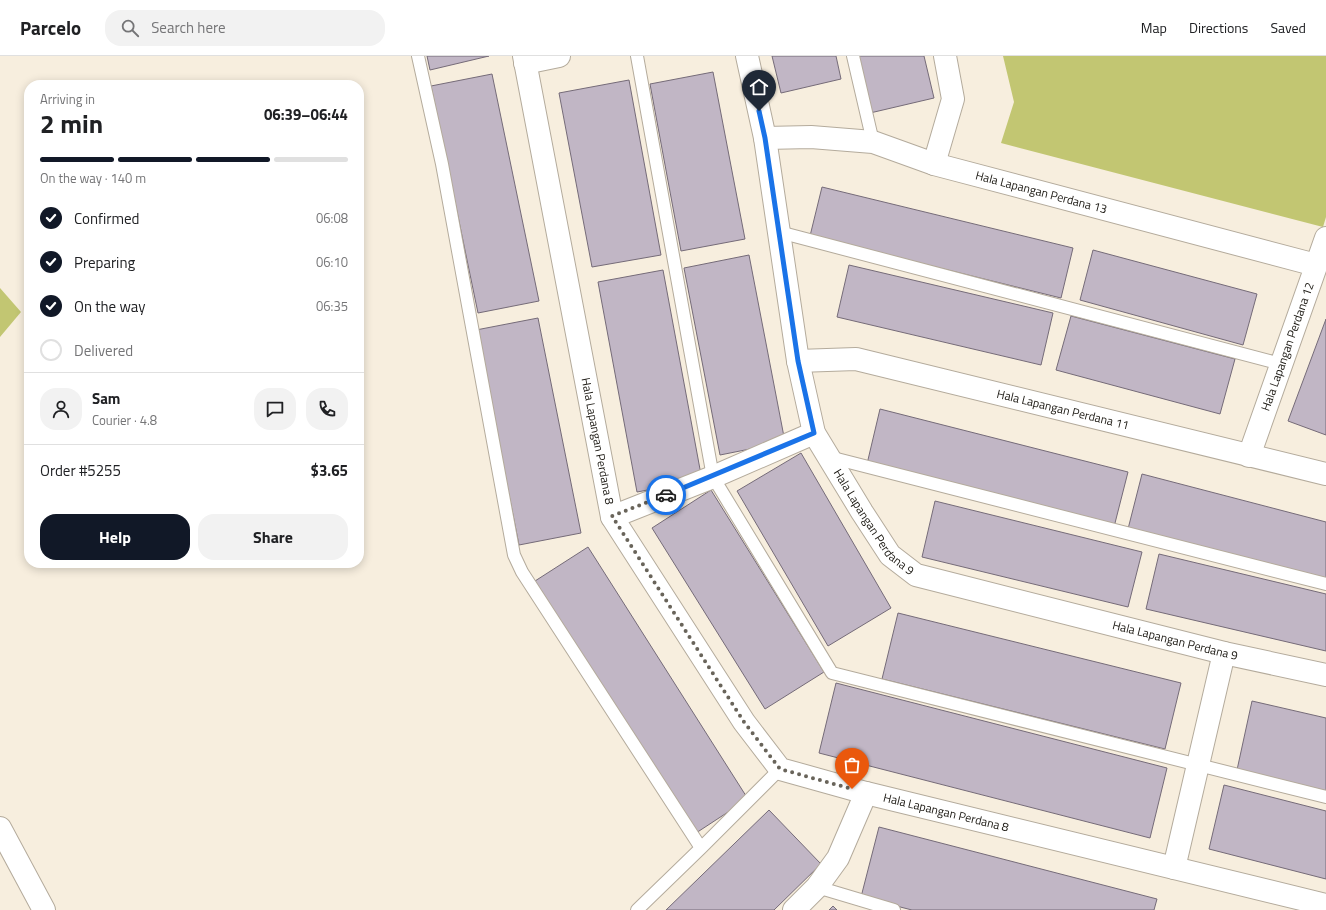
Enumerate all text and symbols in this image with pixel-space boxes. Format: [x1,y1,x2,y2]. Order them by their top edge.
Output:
search box [105,10,385,46]
text: Parcelo [20,13,81,42]
text: Search here [151,16,226,39]
icon: search [119,17,141,39]
text: Map [1141,17,1167,38]
text: Directions [1189,17,1248,38]
text: Saved [1270,17,1306,38]
pin [742,70,776,111]
icon: home [748,76,770,98]
text: Arriving in [40,89,95,109]
text: 06:39–06:44 [264,103,348,126]
text: 2 min [40,104,103,143]
street label: Hala Lapangan Perdana 13 [973,165,1109,218]
text: On the way · 140 m [40,168,146,188]
icon: check [40,207,62,229]
text: Confirmed [74,207,139,230]
text: 06:08 [316,208,348,228]
icon: check [40,251,62,273]
text: Preparing [74,251,135,274]
text: 06:10 [316,252,348,272]
street label: Hala Lapangan Perdana 12 [1256,279,1319,414]
icon: check [40,295,62,317]
text: On the way [74,295,146,318]
text: 06:35 [316,296,348,316]
text: Delivered [74,339,133,362]
street label: Hala Lapangan Perdana 8 [577,376,619,506]
street label: Hala Lapangan Perdana 11 [995,384,1131,434]
text: Sam [92,387,120,410]
button: person [40,388,82,430]
button: chat [254,388,296,430]
button: phone [306,388,348,430]
text: Courier · 4.8 [92,410,157,430]
text: Order #5255 [40,459,121,482]
text: $3.65 [311,459,348,482]
street label: Hala Lapangan Perdana 9 [829,465,919,580]
courier [646,475,686,515]
icon: car [655,484,677,506]
button: Help [40,514,190,560]
button: Share [198,514,348,560]
street label: Hala Lapangan Perdana 9 [1111,615,1240,665]
pin [835,748,869,789]
icon: bag [841,754,863,776]
street label: Hala Lapangan Perdana 8 [881,788,1011,837]

